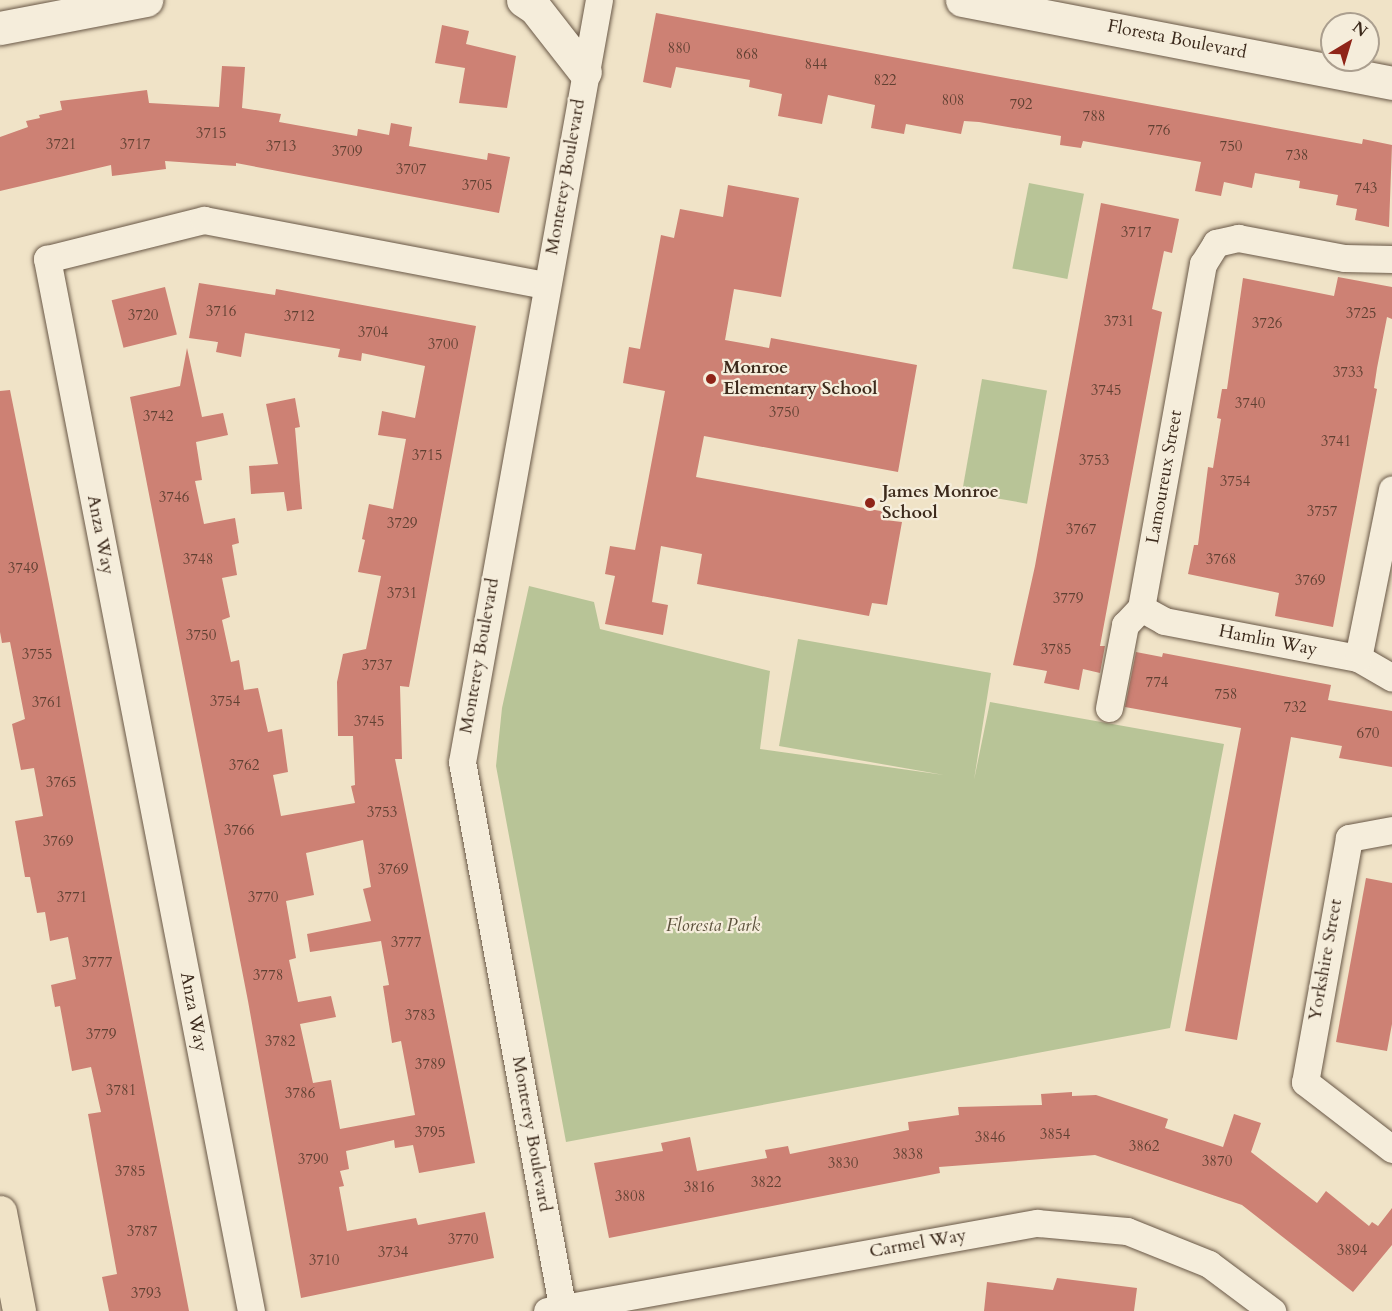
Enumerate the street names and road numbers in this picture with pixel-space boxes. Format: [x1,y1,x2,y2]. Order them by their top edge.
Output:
street label: Floresta Boulevard [1106,16,1248,64]
street label: Monterey Boulevard [542,98,590,256]
street label: Lamoureux Street [1143,409,1187,545]
street label: Anza Way [82,493,118,577]
street label: Monterey Boulevard [456,577,504,735]
street label: Hamlin Way [1217,621,1319,661]
street label: Yorkshire Street [1305,897,1347,1023]
street label: Anza Way [175,970,211,1054]
street label: Monterey Boulevard [507,1055,555,1213]
street label: Carmel Way [868,1225,968,1263]

